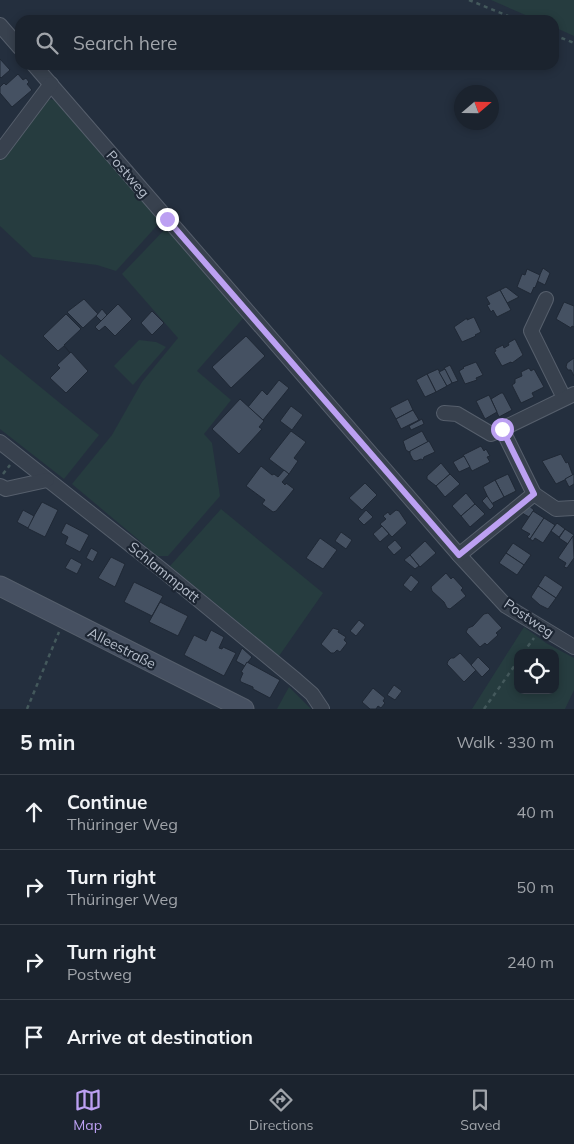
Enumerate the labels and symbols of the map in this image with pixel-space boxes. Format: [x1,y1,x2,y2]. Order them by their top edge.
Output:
north arrow [454,85,499,130]
street label: Postweg [103,147,153,201]
route end [156,208,179,231]
route start [491,418,514,441]
street label: Schlammpatt [125,538,203,606]
street label: Postweg [500,595,558,641]
street label: Alleestraße [85,623,159,673]

